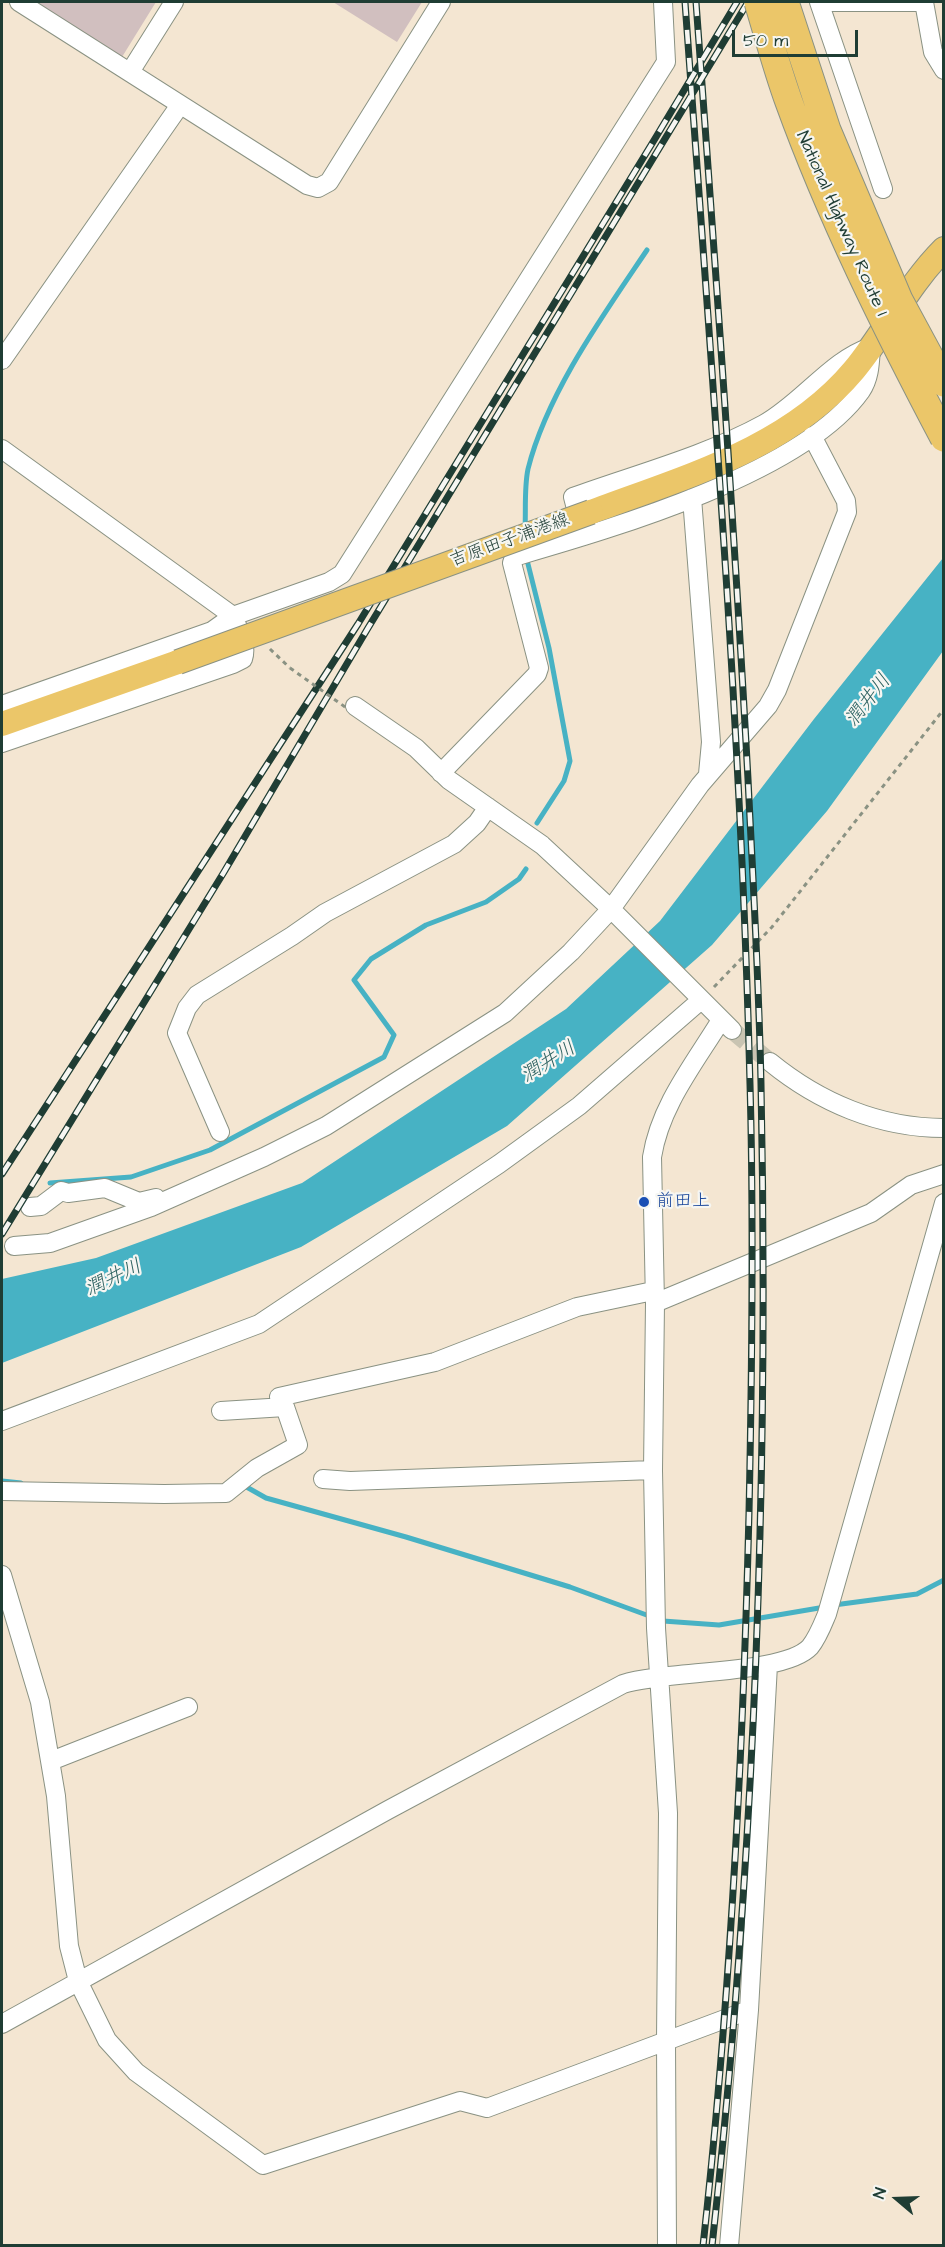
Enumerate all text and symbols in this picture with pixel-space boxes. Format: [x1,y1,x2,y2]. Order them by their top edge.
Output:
scale bar [735,18,861,56]
text: 50 m [743,28,788,53]
street label: National Highway Route 1 [790,128,892,320]
street label: 吉原田子浦港線 [447,509,573,573]
water label: 潤井川 [841,670,897,732]
water label: 潤井川 [517,1037,581,1089]
place label: 前田上 [656,1191,710,1213]
marker: 前田上 [637,1195,651,1209]
water label: 潤井川 [82,1255,146,1303]
north arrow [867,2169,927,2229]
text: N [868,2185,892,2201]

